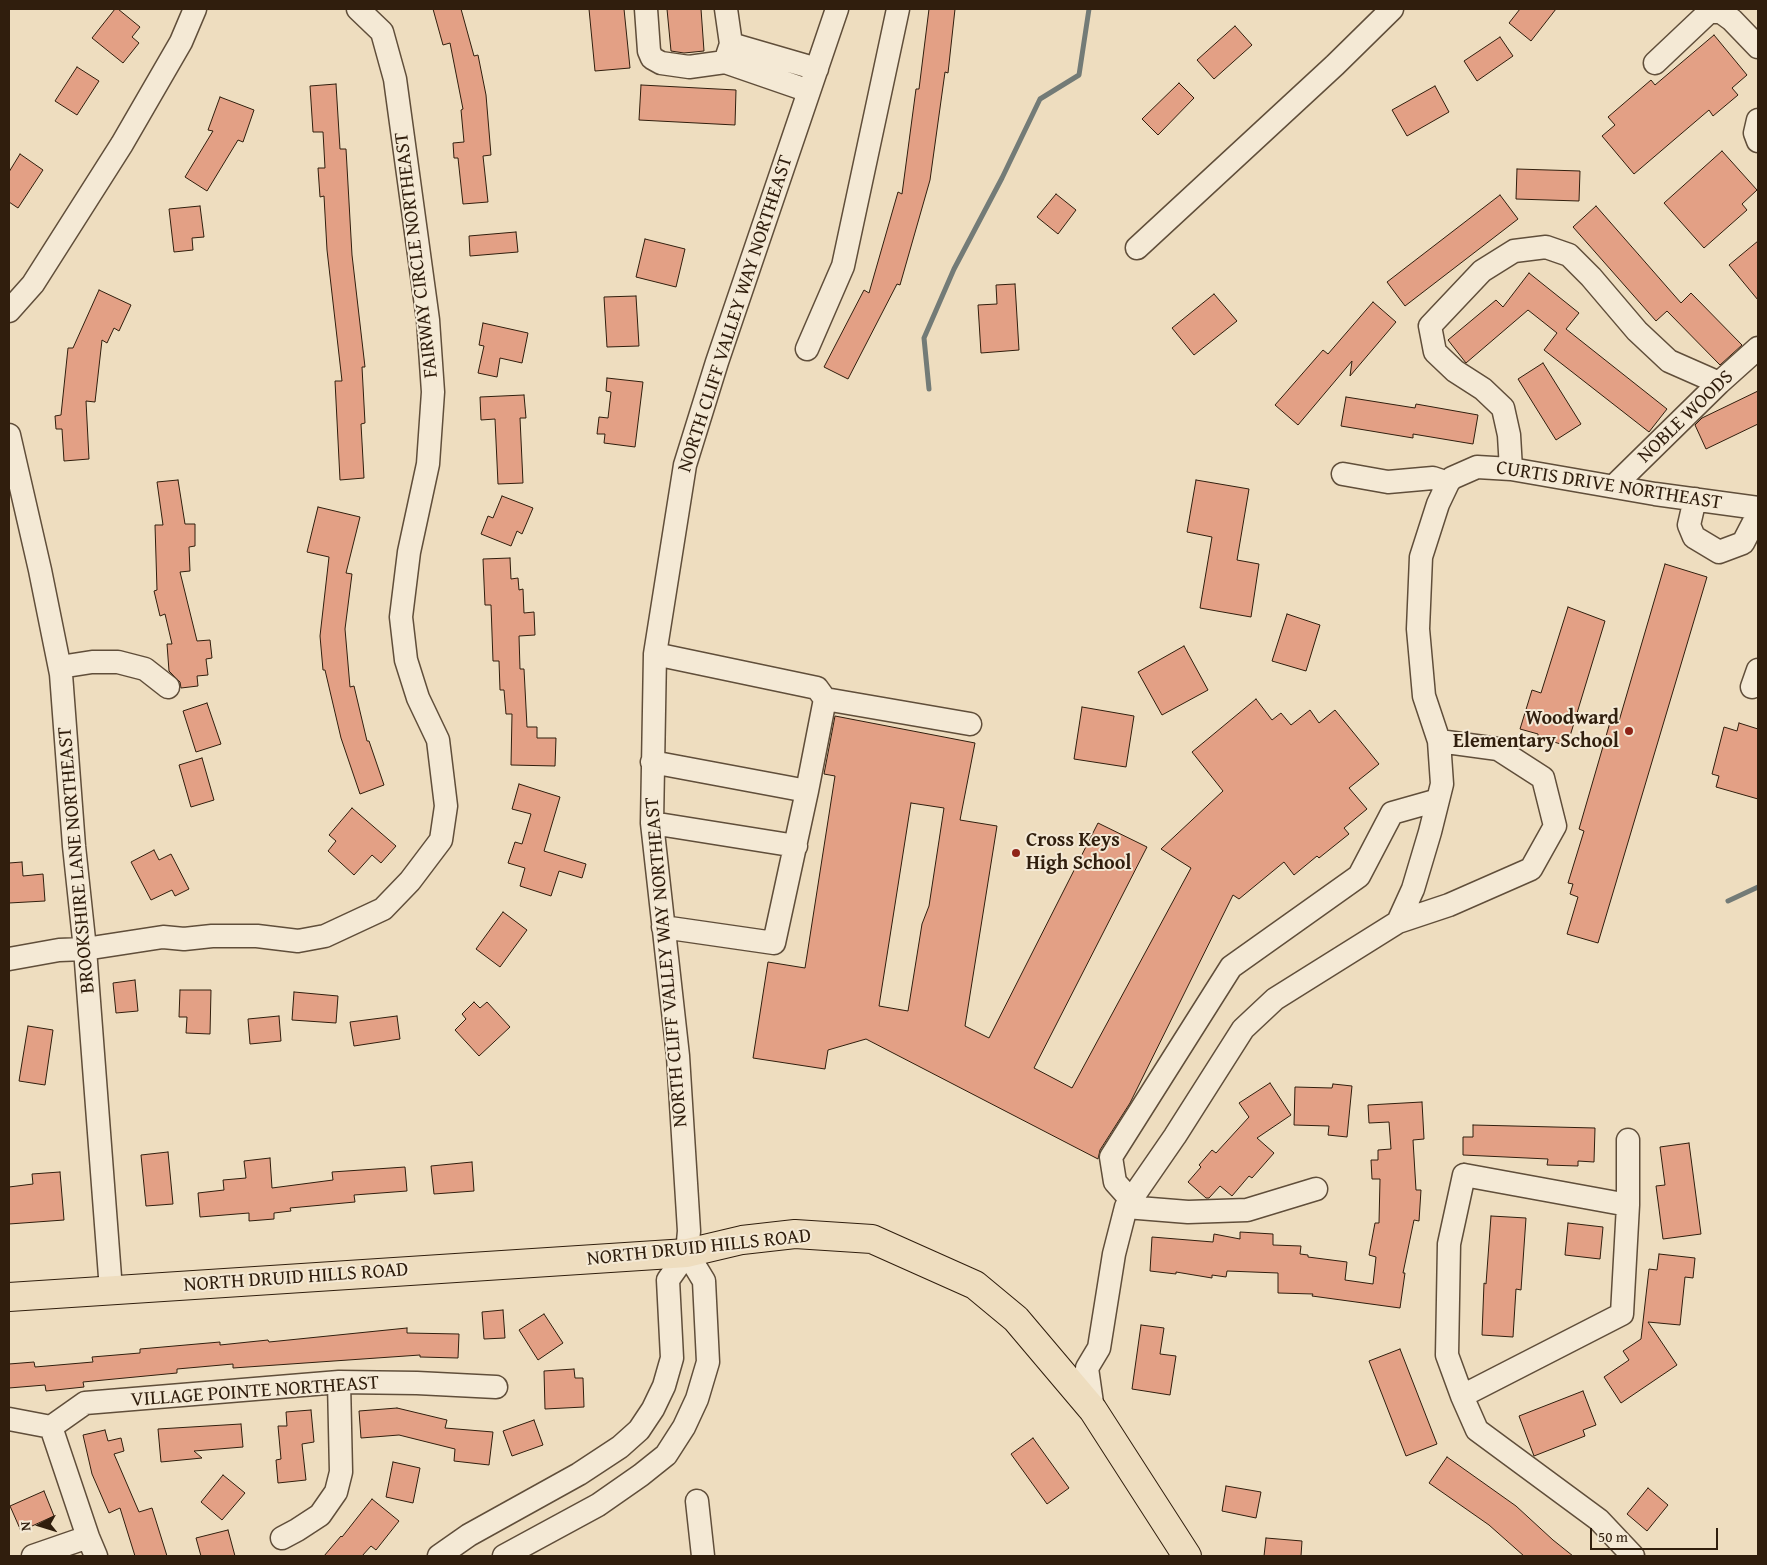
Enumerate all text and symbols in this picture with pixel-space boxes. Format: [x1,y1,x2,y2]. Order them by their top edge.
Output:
street label: FAIRWAY CIRCLE NORTHEAST [390,131,444,379]
street label: NORTH CLIFF VALLEY WAY NORTHEAST [673,153,799,475]
street label: NOBLE WOODS [1633,365,1739,469]
street label: CURTIS DRIVE NORTHEAST [1494,456,1724,516]
place label: Woodward Elementary School [1453,707,1619,754]
marker: Woodward Elementary School [1623,725,1635,737]
street label: BROOKSHIRE LANE NORTHEAST [53,726,101,994]
street label: NORTH CLIFF VALLEY WAY NORTHEAST [641,796,693,1128]
place label: Cross Keys High School [1026,829,1132,876]
marker: Cross Keys High School [1010,847,1022,859]
street label: NORTH DRUID HILLS ROAD [586,1224,812,1272]
street label: NORTH DRUID HILLS ROAD [183,1258,409,1298]
street label: VILLAGE POINTE NORTHEAST [130,1371,380,1413]
north arrow [15,1500,65,1550]
scale bar [1592,1518,1720,1550]
text: N [15,1521,35,1532]
text: 50 m [1598,1526,1628,1547]

